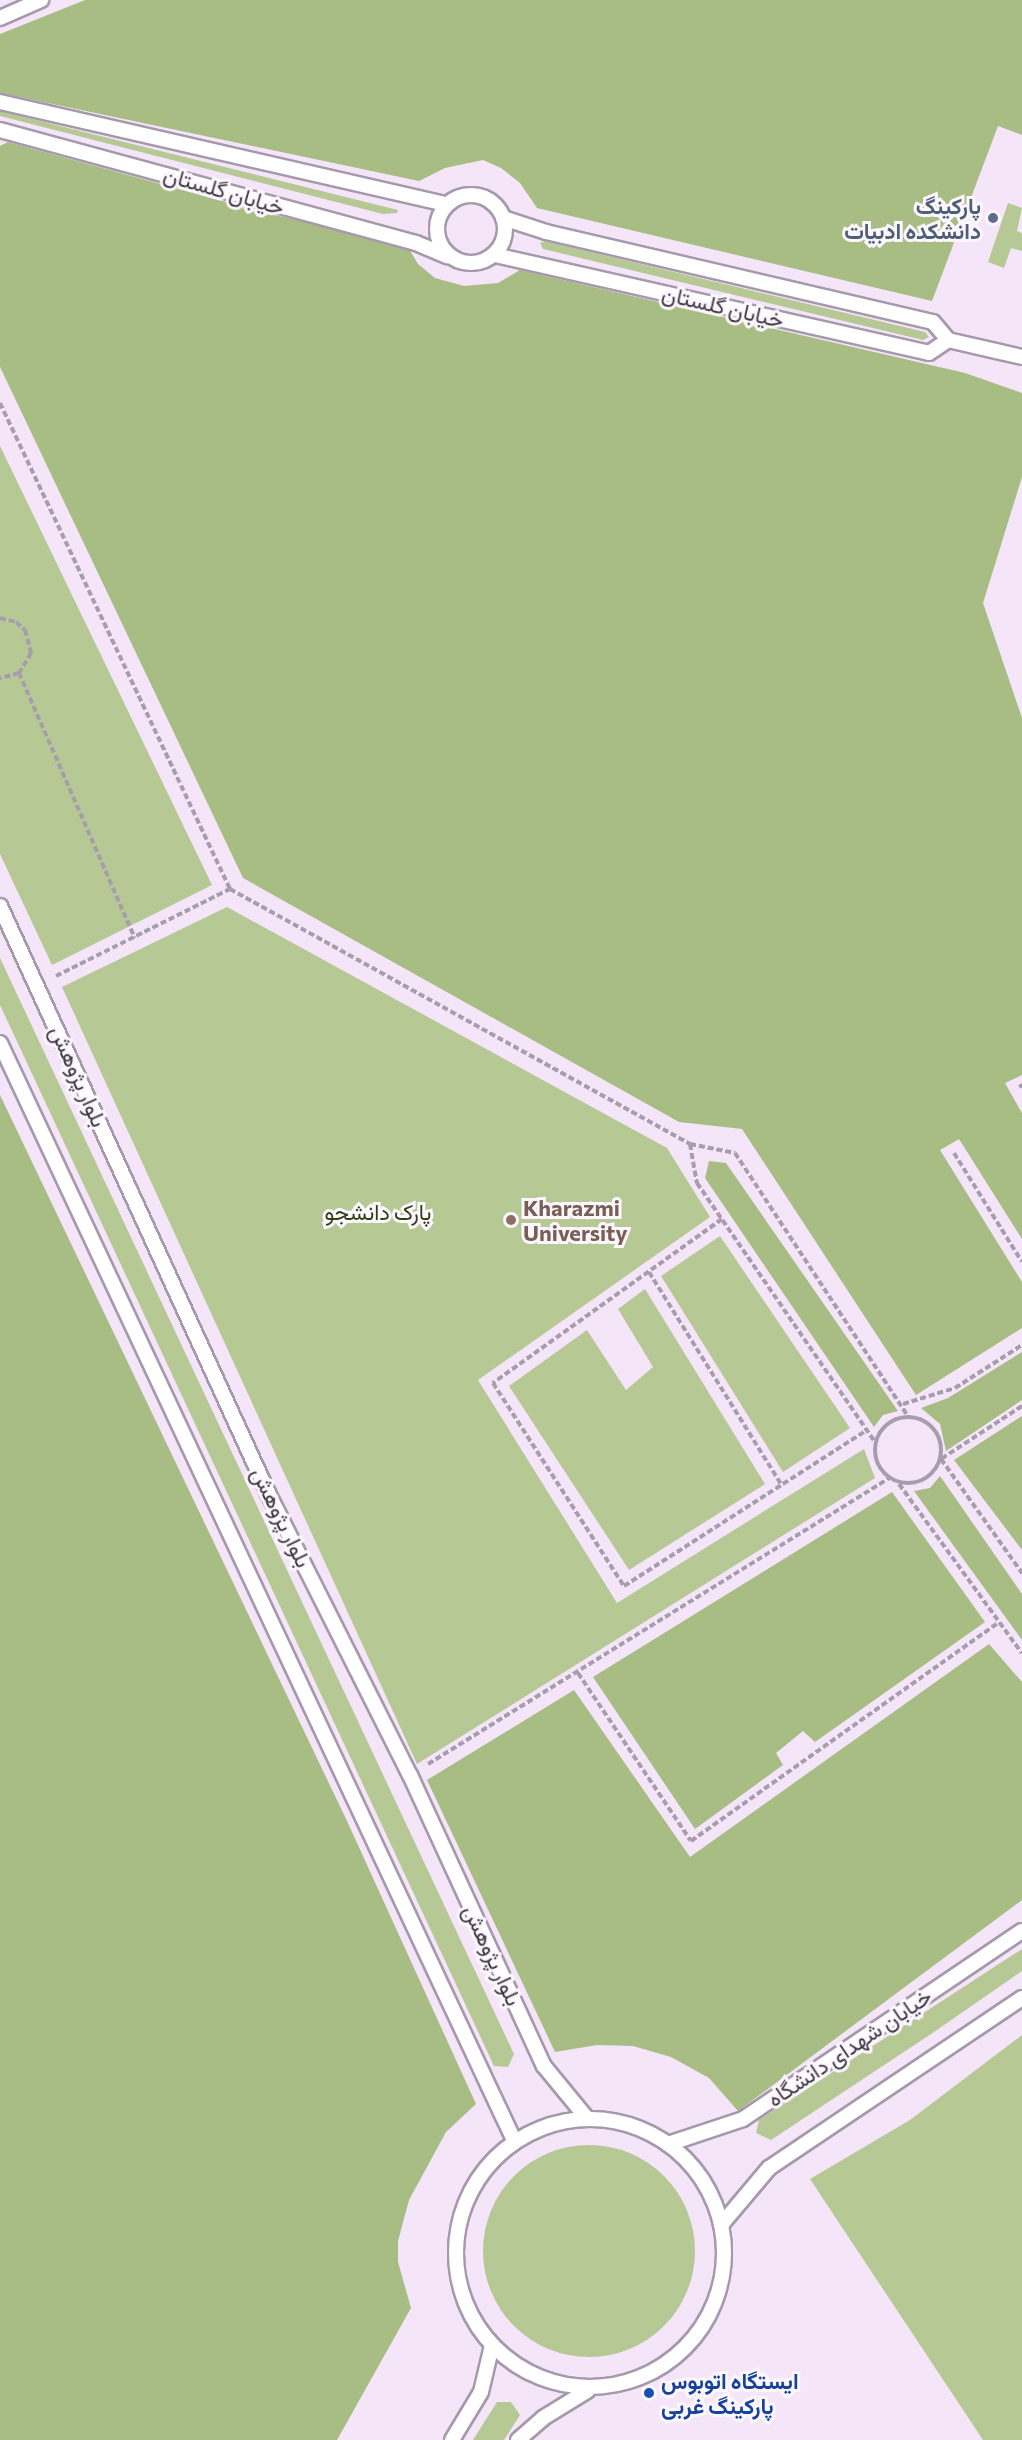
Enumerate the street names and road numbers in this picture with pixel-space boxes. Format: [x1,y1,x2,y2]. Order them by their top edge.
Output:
street label: خیابان گلستان [161,160,287,220]
street label: خیابان گلستان [660,279,786,333]
street label: بلوار پژوهش [45,1021,113,1131]
street label: بلوار پژوهش [246,1463,318,1571]
street label: بلوار پژوهش [458,1900,528,2010]
street label: خیابان شهدای دانشگاه [762,1982,936,2112]

